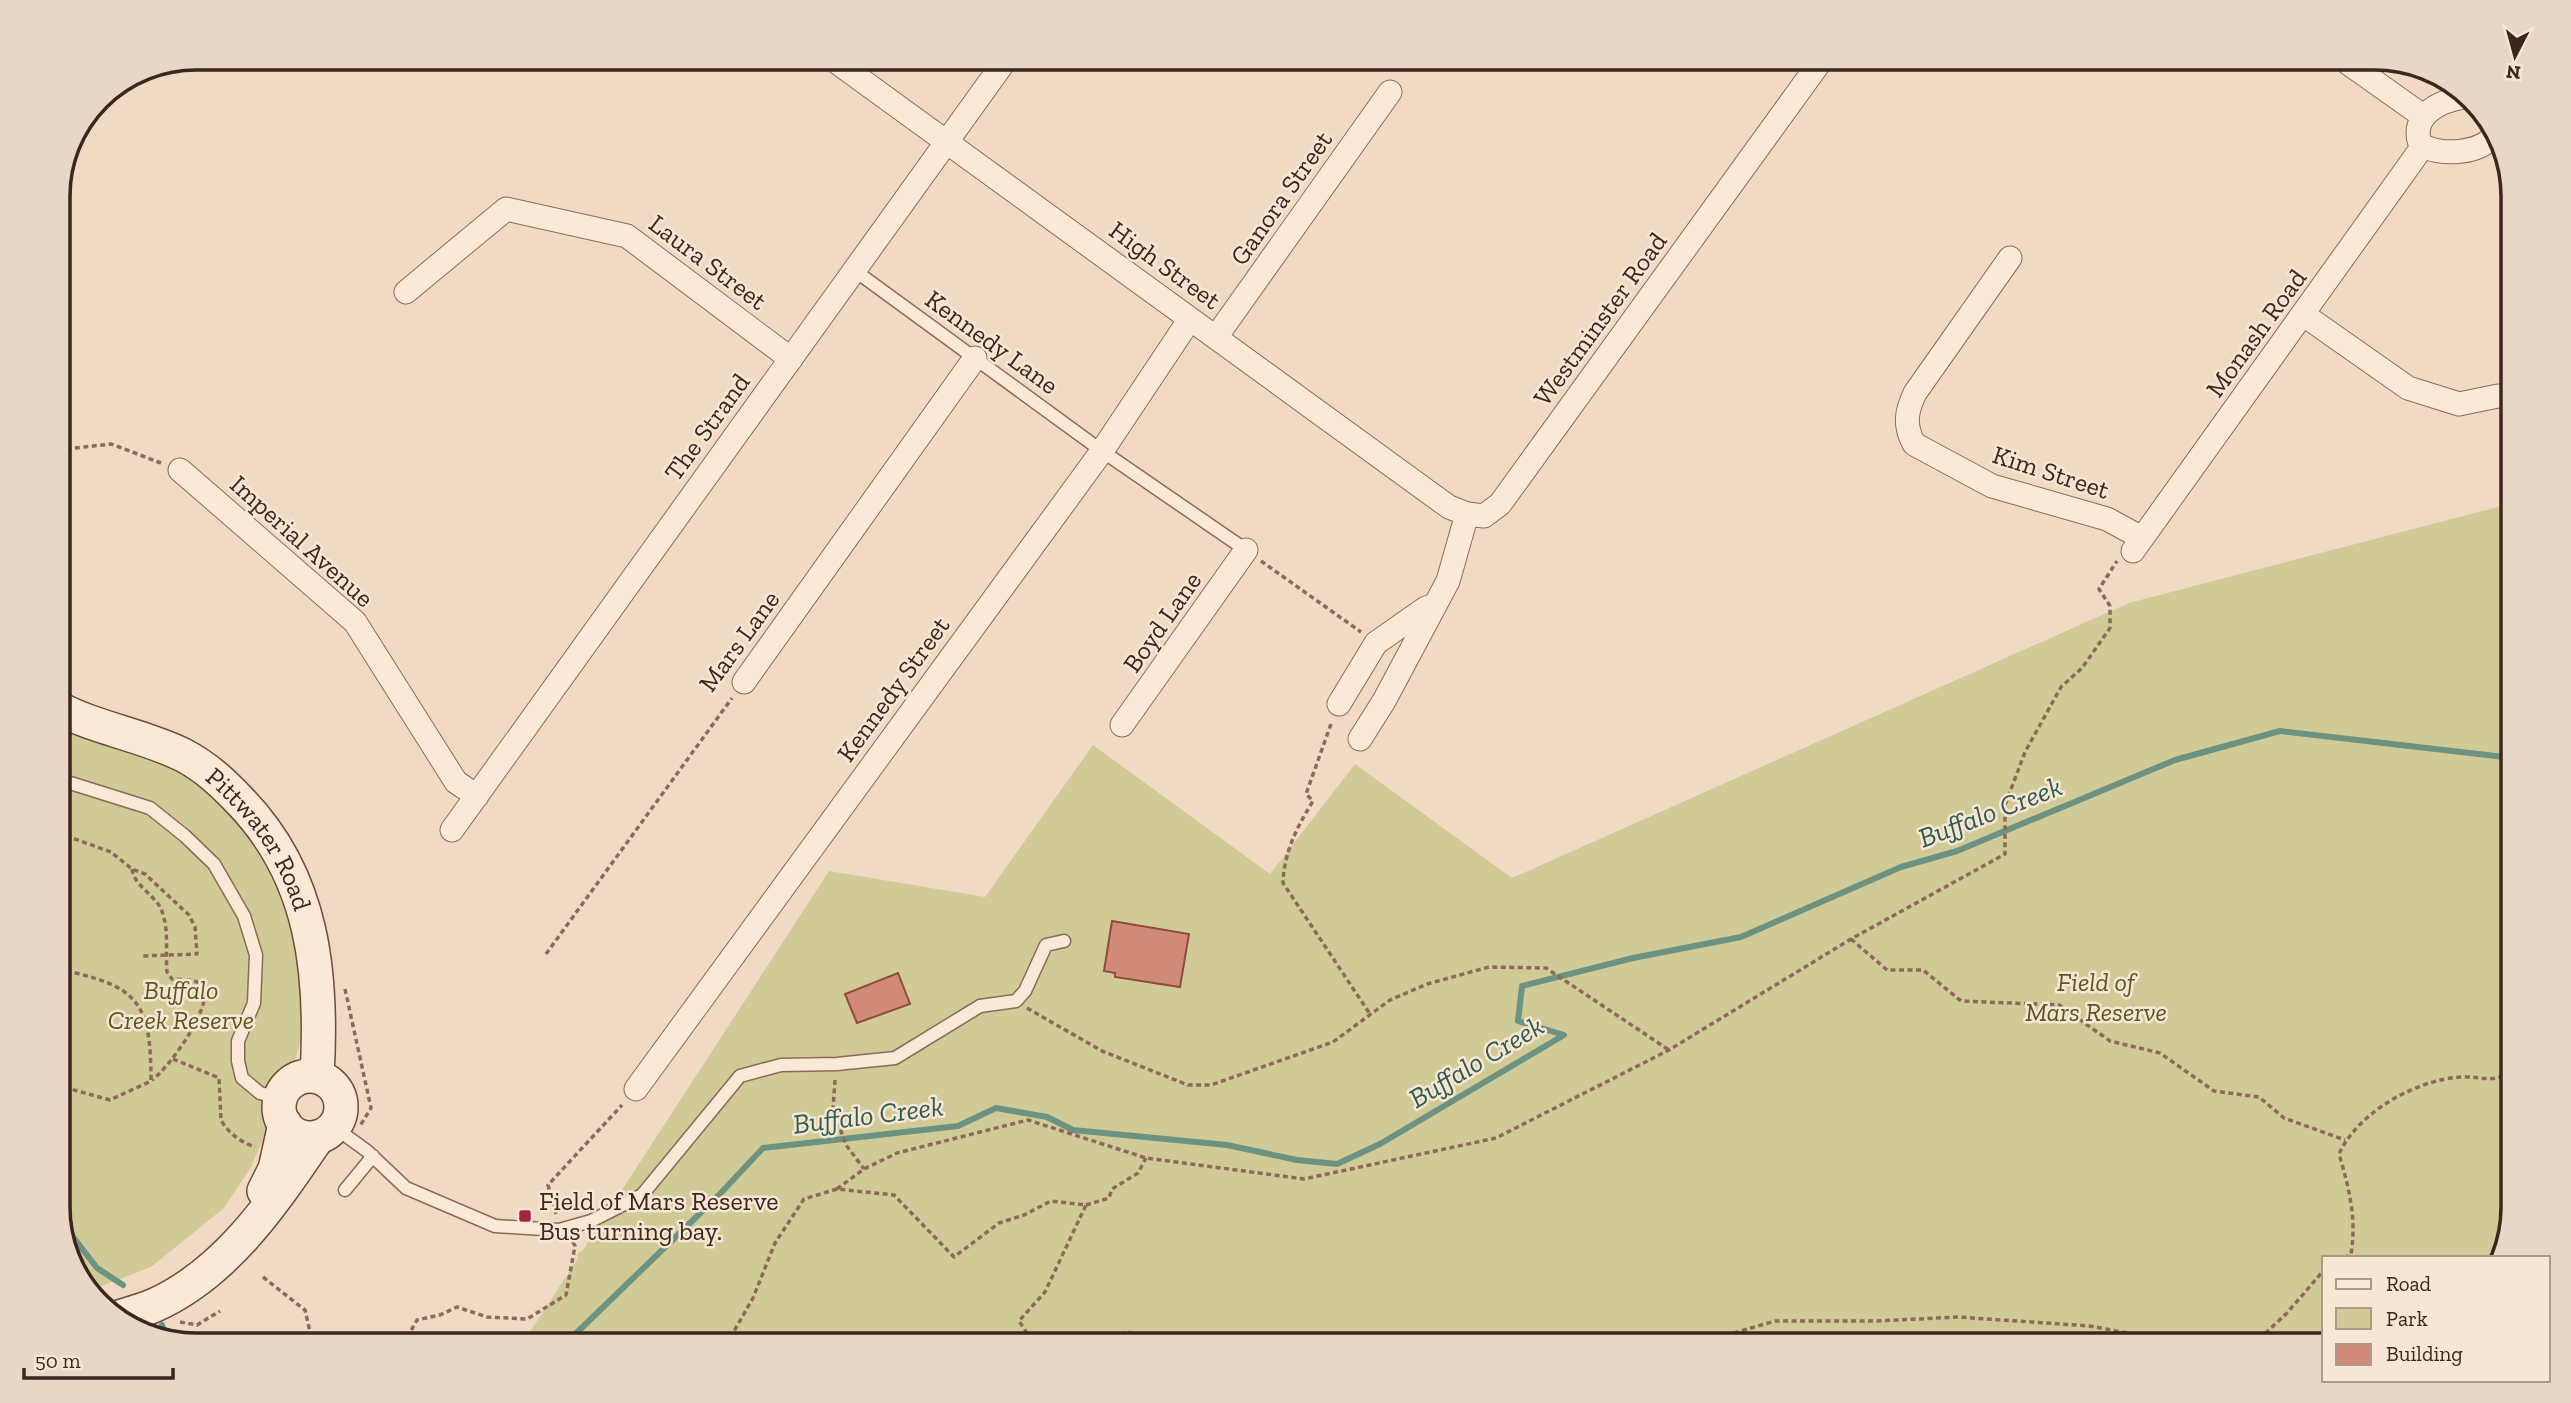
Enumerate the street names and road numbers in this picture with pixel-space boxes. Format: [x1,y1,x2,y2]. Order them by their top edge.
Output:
street label: Ganora Street [1223,124,1339,271]
street label: Laura Street [643,207,773,317]
street label: High Street [1103,214,1227,316]
street label: Westminster Road [1526,226,1674,412]
street label: Monash Road [2199,263,2313,403]
street label: Kennedy Lane [919,283,1065,401]
street label: The Strand [657,367,757,487]
street label: Kim Street [1989,438,2114,506]
street label: Imperial Avenue [223,468,381,614]
street label: Boyd Lane [1116,565,1208,679]
street label: Mars Lane [692,584,786,698]
street label: Kennedy Street [830,610,957,768]
street label: Pittwater Road [200,760,319,914]

